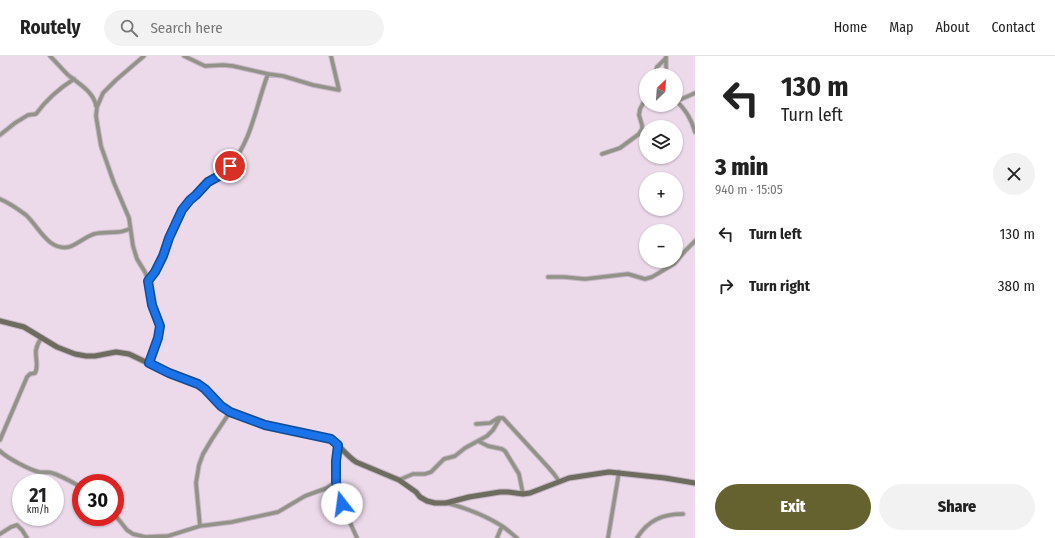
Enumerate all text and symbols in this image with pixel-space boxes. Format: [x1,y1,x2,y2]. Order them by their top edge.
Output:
search box [104,10,384,46]
text: Routely [20,16,80,39]
icon: search [118,17,140,39]
text: Search here [150,19,223,37]
text: Home [834,19,867,36]
text: Map [889,19,913,36]
text: About [935,19,970,36]
text: Contact [992,19,1035,36]
north arrow [639,68,683,112]
map controls [639,68,683,268]
text: 130 m [781,70,849,103]
icon: left [715,72,767,124]
text: Turn left [781,104,843,126]
button: layers [639,120,683,164]
pin [213,149,247,183]
text: 3 min [715,153,768,181]
button: close [993,153,1035,195]
icon: arrive [219,155,241,177]
button: + [639,172,683,216]
text: 940 m · 15:05 [715,182,783,197]
icon: left [715,223,737,245]
button: − [639,224,683,268]
text: Turn left [749,225,802,243]
text: 130 m [1000,225,1035,243]
icon: right [715,275,737,297]
text: Turn right [749,277,810,295]
text: 380 m [998,277,1035,295]
speed limit sign: 30 [72,474,124,526]
text: 21 [29,483,47,507]
position arrow [321,483,363,525]
button: Exit [715,484,871,530]
button: Share [879,484,1035,530]
text: km/h [27,504,49,516]

